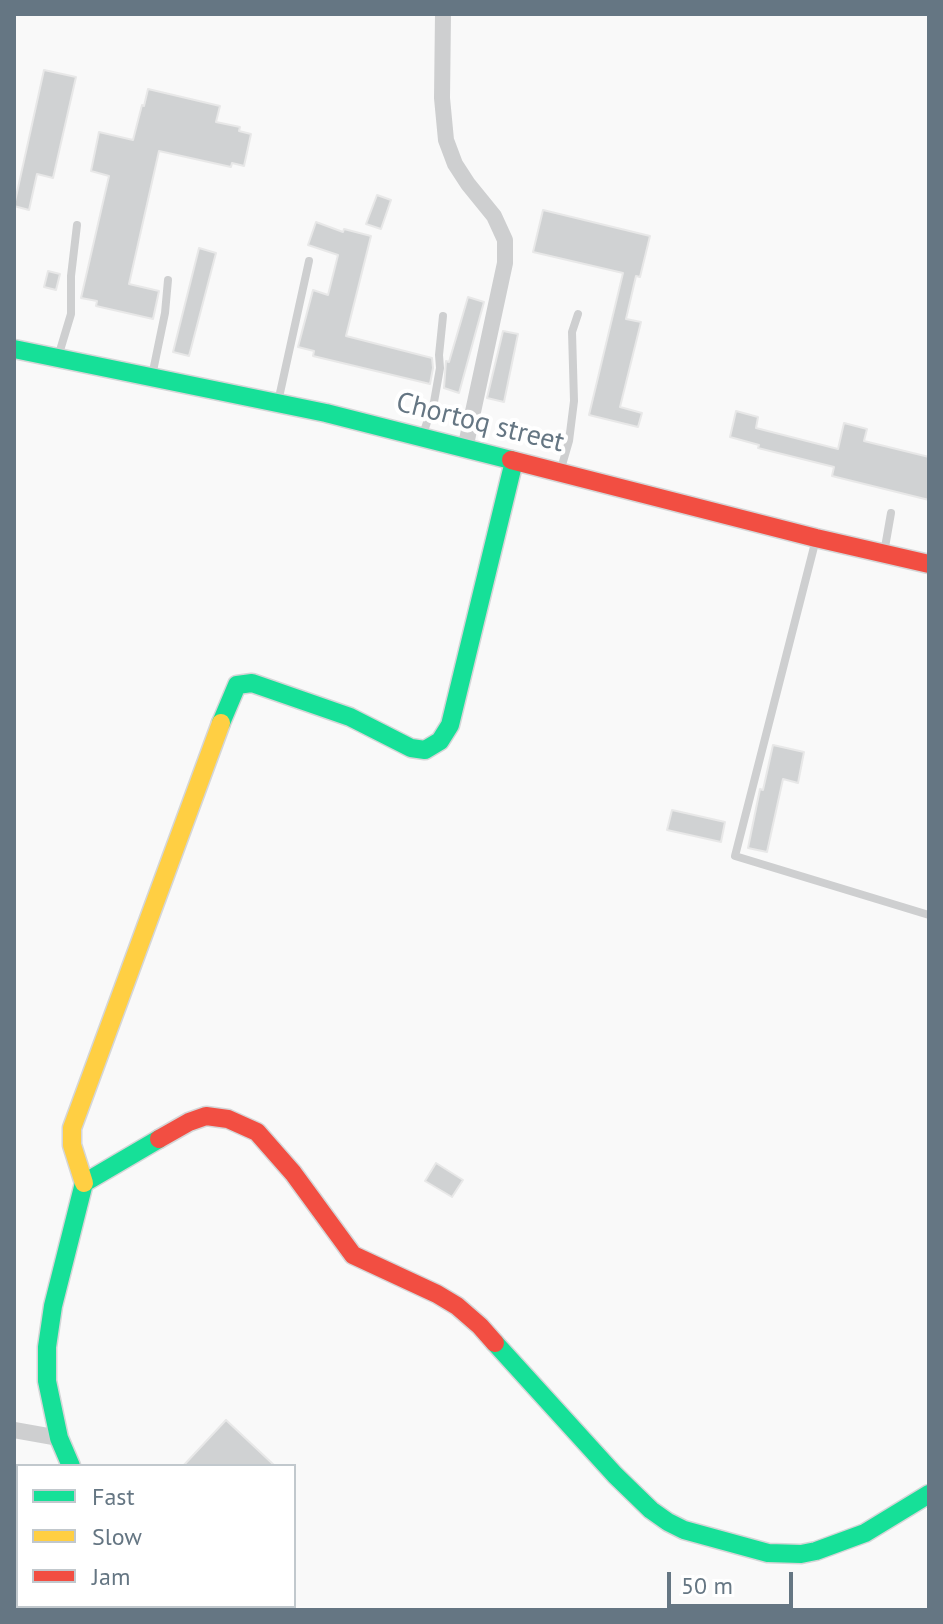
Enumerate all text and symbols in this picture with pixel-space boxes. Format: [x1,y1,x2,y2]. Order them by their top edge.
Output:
street label: Chortoq street [393,386,567,460]
legend [16,1464,296,1608]
text: Fast [92,1481,135,1512]
text: Slow [92,1521,142,1552]
scale bar [671,1556,797,1606]
text: Jam [92,1561,130,1592]
text: 50 m [681,1570,733,1601]

